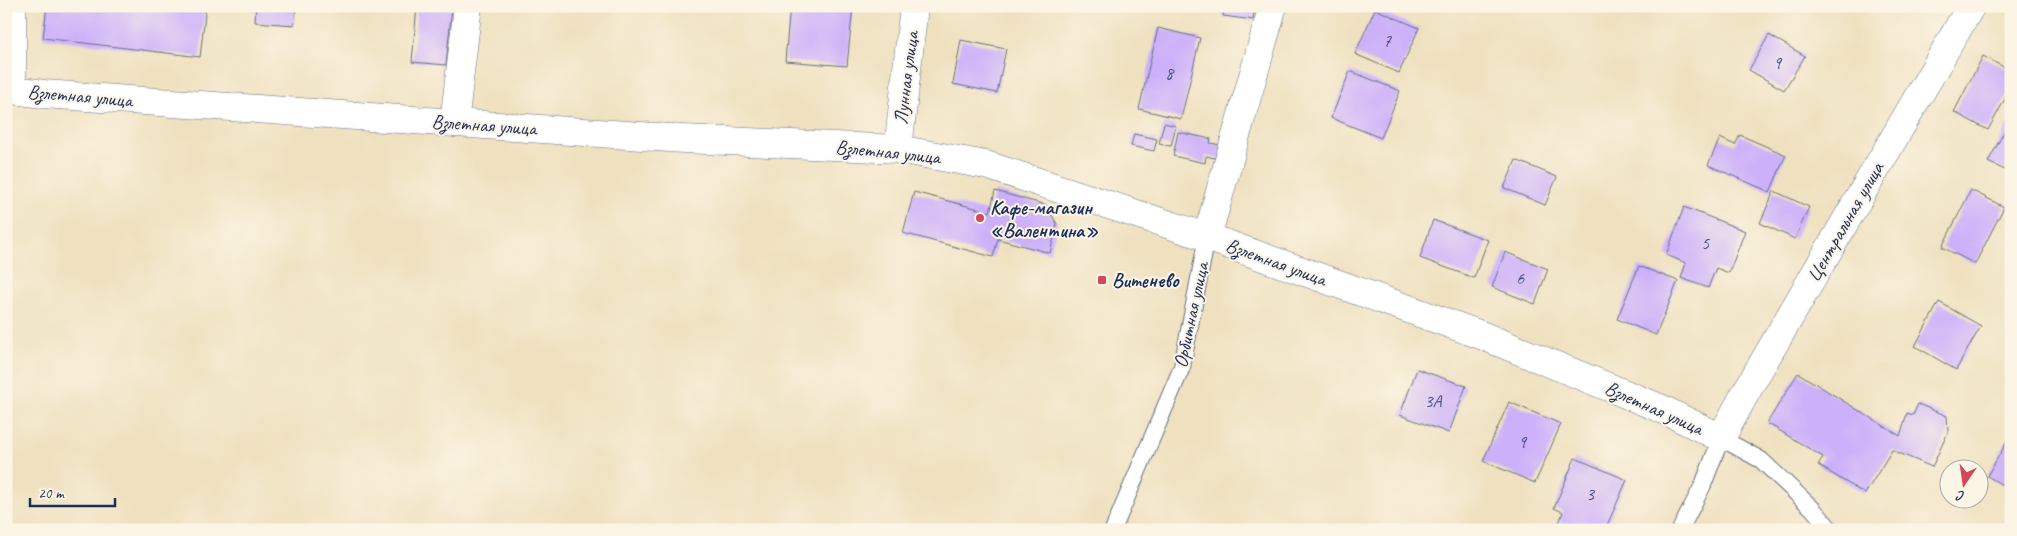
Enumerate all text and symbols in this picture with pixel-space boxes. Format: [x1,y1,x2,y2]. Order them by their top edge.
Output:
street label: Лунная улица [888,28,924,126]
house number: 7 [1383,30,1392,52]
house number: 9 [1773,52,1783,74]
house number: 8 [1165,62,1175,84]
street label: Взлетная улица [27,79,135,114]
street label: Взлетная улица [431,109,539,142]
street label: Взлетная улица [834,134,943,171]
street label: Центральная улица [1801,157,1890,286]
place label: Кафе-магазин «Валентина» [990,195,1099,243]
marker: Кафе-магазин «Валентина» [974,212,986,224]
street label: Взлетная улица [1222,232,1331,293]
house number: 5 [1701,232,1710,254]
street label: Орбитная улица [1168,258,1215,370]
house number: 6 [1516,267,1525,289]
place label: Витенево [1112,268,1180,293]
marker: Витенево [1096,274,1108,286]
street label: Взлетная улица [1601,375,1709,442]
house number: 3А [1424,390,1443,412]
house number: 9 [1518,431,1528,453]
north arrow [1940,458,1990,508]
scale bar [30,476,115,508]
house number: 3 [1586,483,1596,505]
text: 20 m [38,484,65,503]
text: С [1954,487,1966,505]

